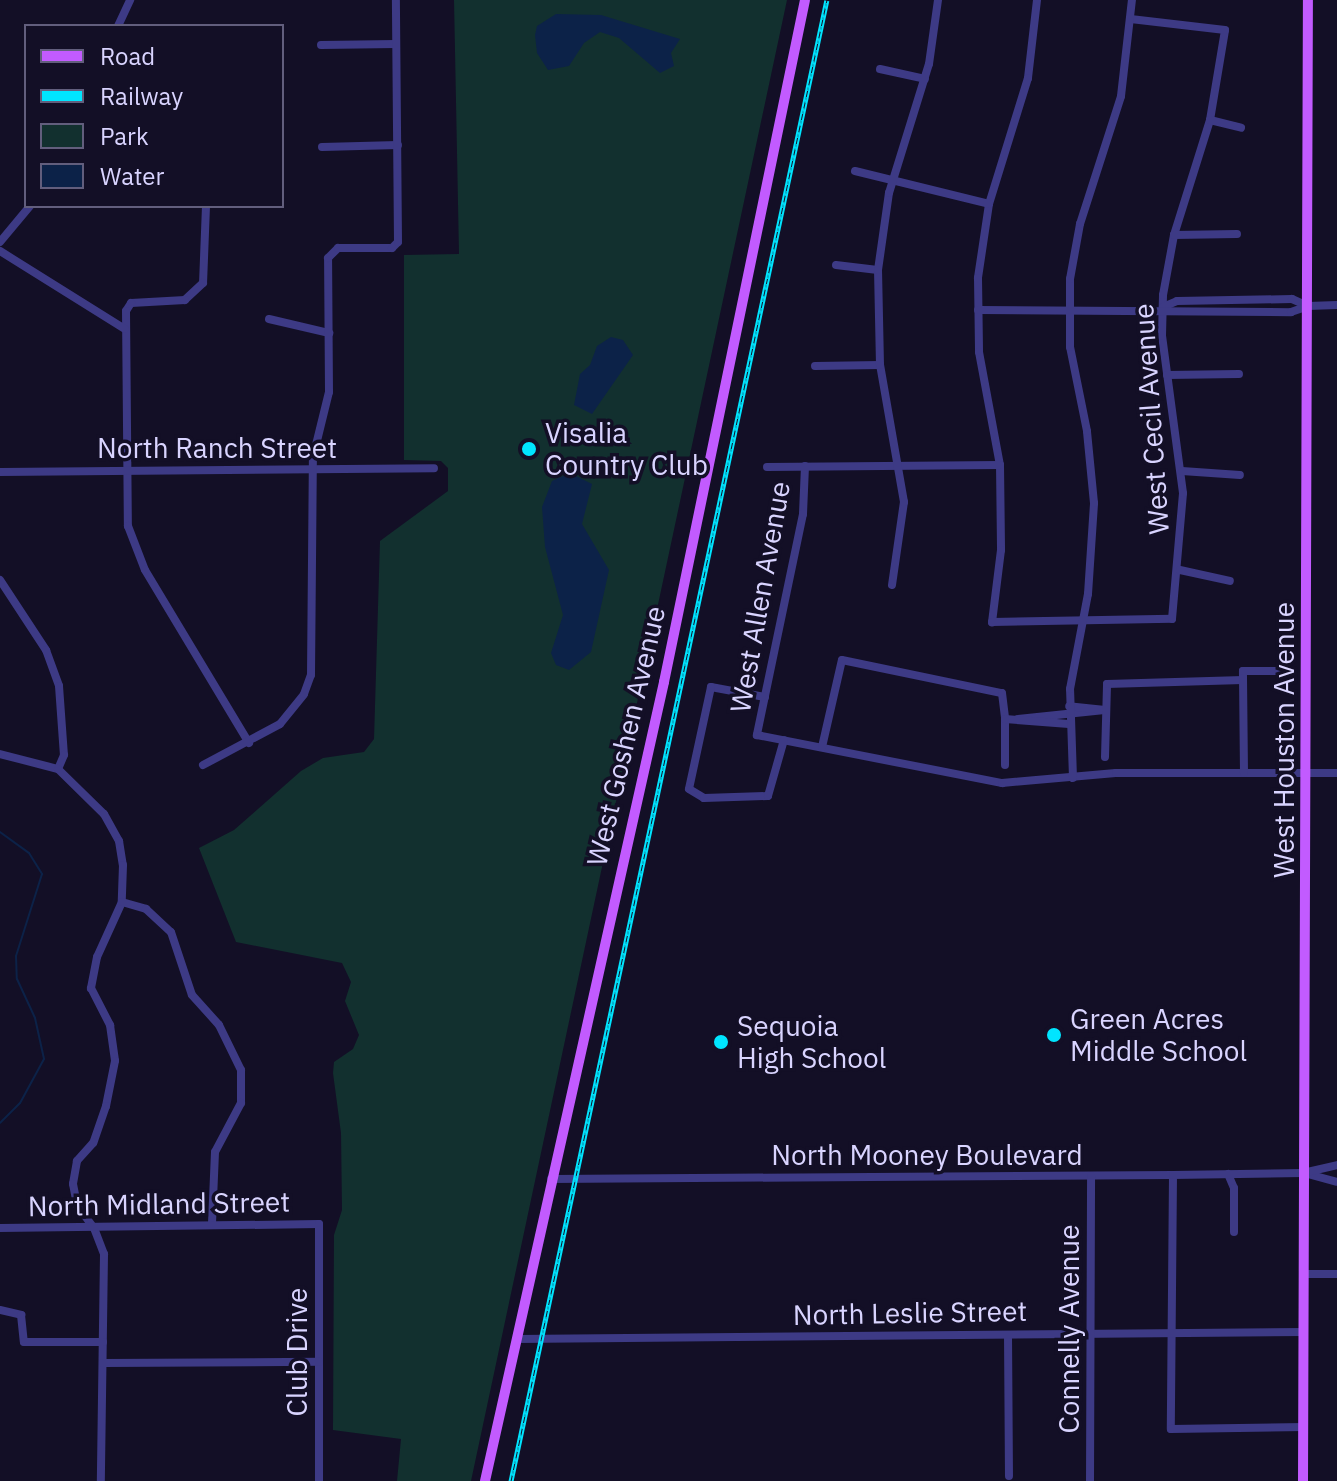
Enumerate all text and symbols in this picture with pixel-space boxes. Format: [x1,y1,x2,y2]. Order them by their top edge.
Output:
legend [24,24,284,208]
text: Road [100,40,155,72]
text: Railway [100,80,183,112]
text: Park [100,120,149,152]
text: Water [100,160,164,192]
street label: West Cecil Avenue [1126,302,1176,536]
place label: Visalia Country Club [545,416,708,482]
street label: North Ranch Street [97,431,337,465]
marker: Visalia Country Club [520,440,538,458]
street label: West Allen Avenue [723,479,797,715]
street label: West Houston Avenue [1267,602,1301,878]
street label: West Goshen Avenue [580,603,672,869]
place label: Green Acres Middle School [1070,1002,1247,1068]
place label: Sequoia High School [737,1009,886,1075]
marker: Green Acres Middle School [1045,1026,1063,1044]
marker: Sequoia High School [712,1033,730,1051]
street label: North Mooney Boulevard [771,1138,1083,1172]
street label: North Midland Street [28,1185,290,1223]
street label: Connelly Avenue [1052,1224,1086,1434]
street label: Club Drive [280,1288,314,1416]
street label: North Leslie Street [793,1294,1027,1332]

